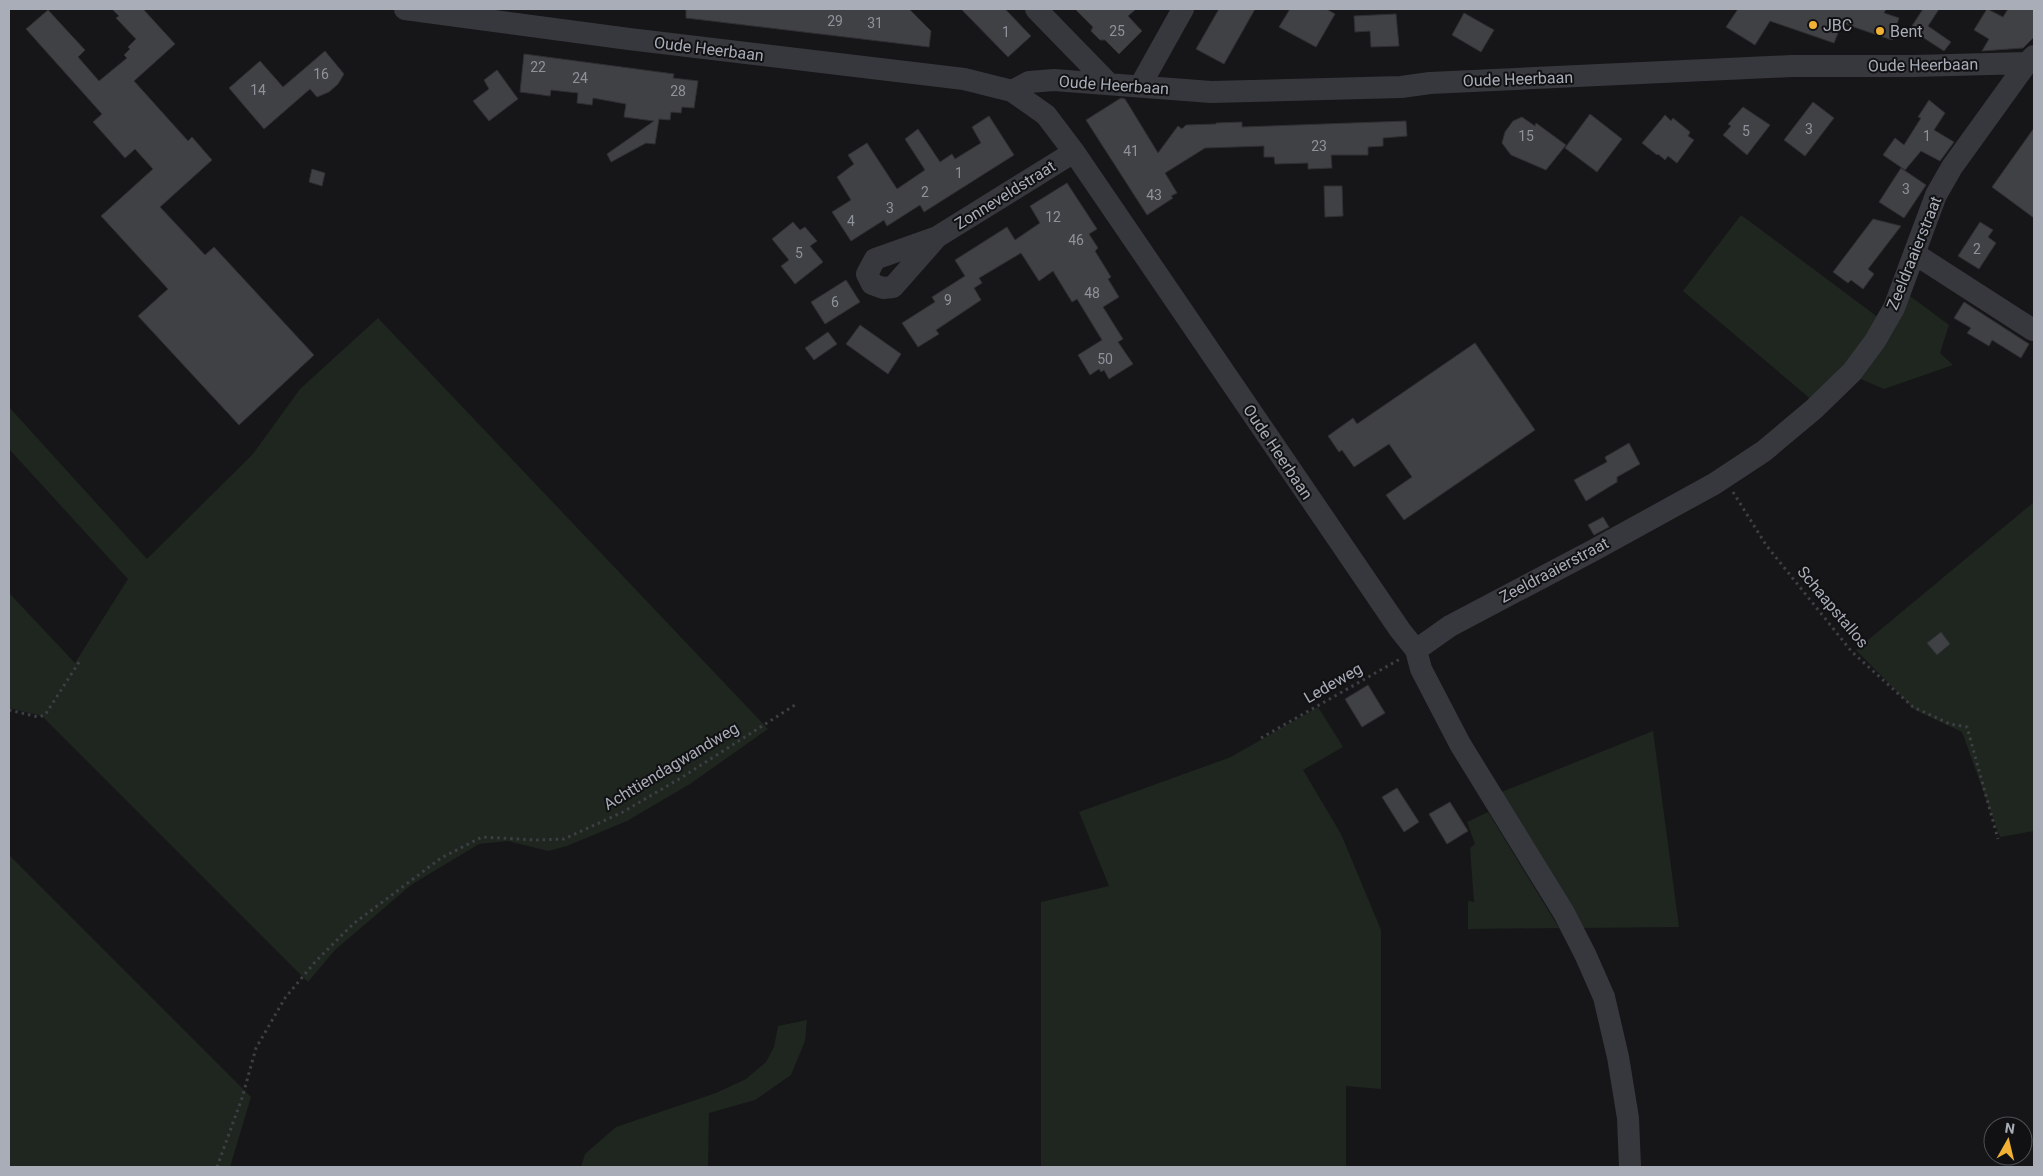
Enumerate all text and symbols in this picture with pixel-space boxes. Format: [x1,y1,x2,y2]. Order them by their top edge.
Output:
house number: 29 [827,13,843,29]
house number: 31 [867,15,883,31]
place label: JBC [1823,16,1852,35]
marker: JBC [1807,19,1819,31]
place label: Bent [1890,22,1923,41]
house number: 25 [1109,23,1125,39]
house number: 1 [1002,24,1010,40]
marker: Bent [1874,25,1886,37]
street label: Oude Heerbaan [653,33,765,65]
street label: Oude Heerbaan [1868,55,1978,75]
house number: 22 [530,59,546,75]
house number: 16 [313,66,329,82]
street label: Oude Heerbaan [1463,68,1573,90]
house number: 24 [572,70,588,86]
street label: Oude Heerbaan [1058,72,1170,98]
house number: 14 [250,82,266,98]
house number: 28 [670,83,686,99]
house number: 3 [1805,121,1813,137]
house number: 5 [1742,123,1750,139]
house number: 15 [1518,128,1534,144]
house number: 1 [1923,128,1931,144]
house number: 23 [1311,138,1327,154]
house number: 41 [1123,143,1139,159]
street label: Zonneveldstraat [951,157,1059,233]
house number: 1 [955,165,963,181]
house number: 3 [1902,181,1910,197]
house number: 2 [921,184,929,200]
house number: 43 [1146,187,1162,203]
street label: Zeeldraaierstraat [1883,193,1945,313]
house number: 3 [886,200,894,216]
house number: 12 [1045,209,1061,225]
house number: 4 [847,213,855,229]
house number: 46 [1068,232,1084,248]
house number: 2 [1973,241,1981,257]
house number: 5 [795,245,803,261]
house number: 48 [1084,285,1100,301]
house number: 9 [944,292,952,308]
house number: 6 [831,294,839,310]
house number: 50 [1097,351,1113,367]
street label: Oude Heerbaan [1239,401,1317,503]
street label: Zeeldraaierstraat [1496,533,1612,607]
street label: Schaapstallos [1793,562,1873,652]
street label: Ledeweg [1300,659,1366,707]
street label: Achttiendagwandweg [600,718,742,814]
north arrow [1983,1116,2033,1166]
text: N [2004,1120,2016,1137]

